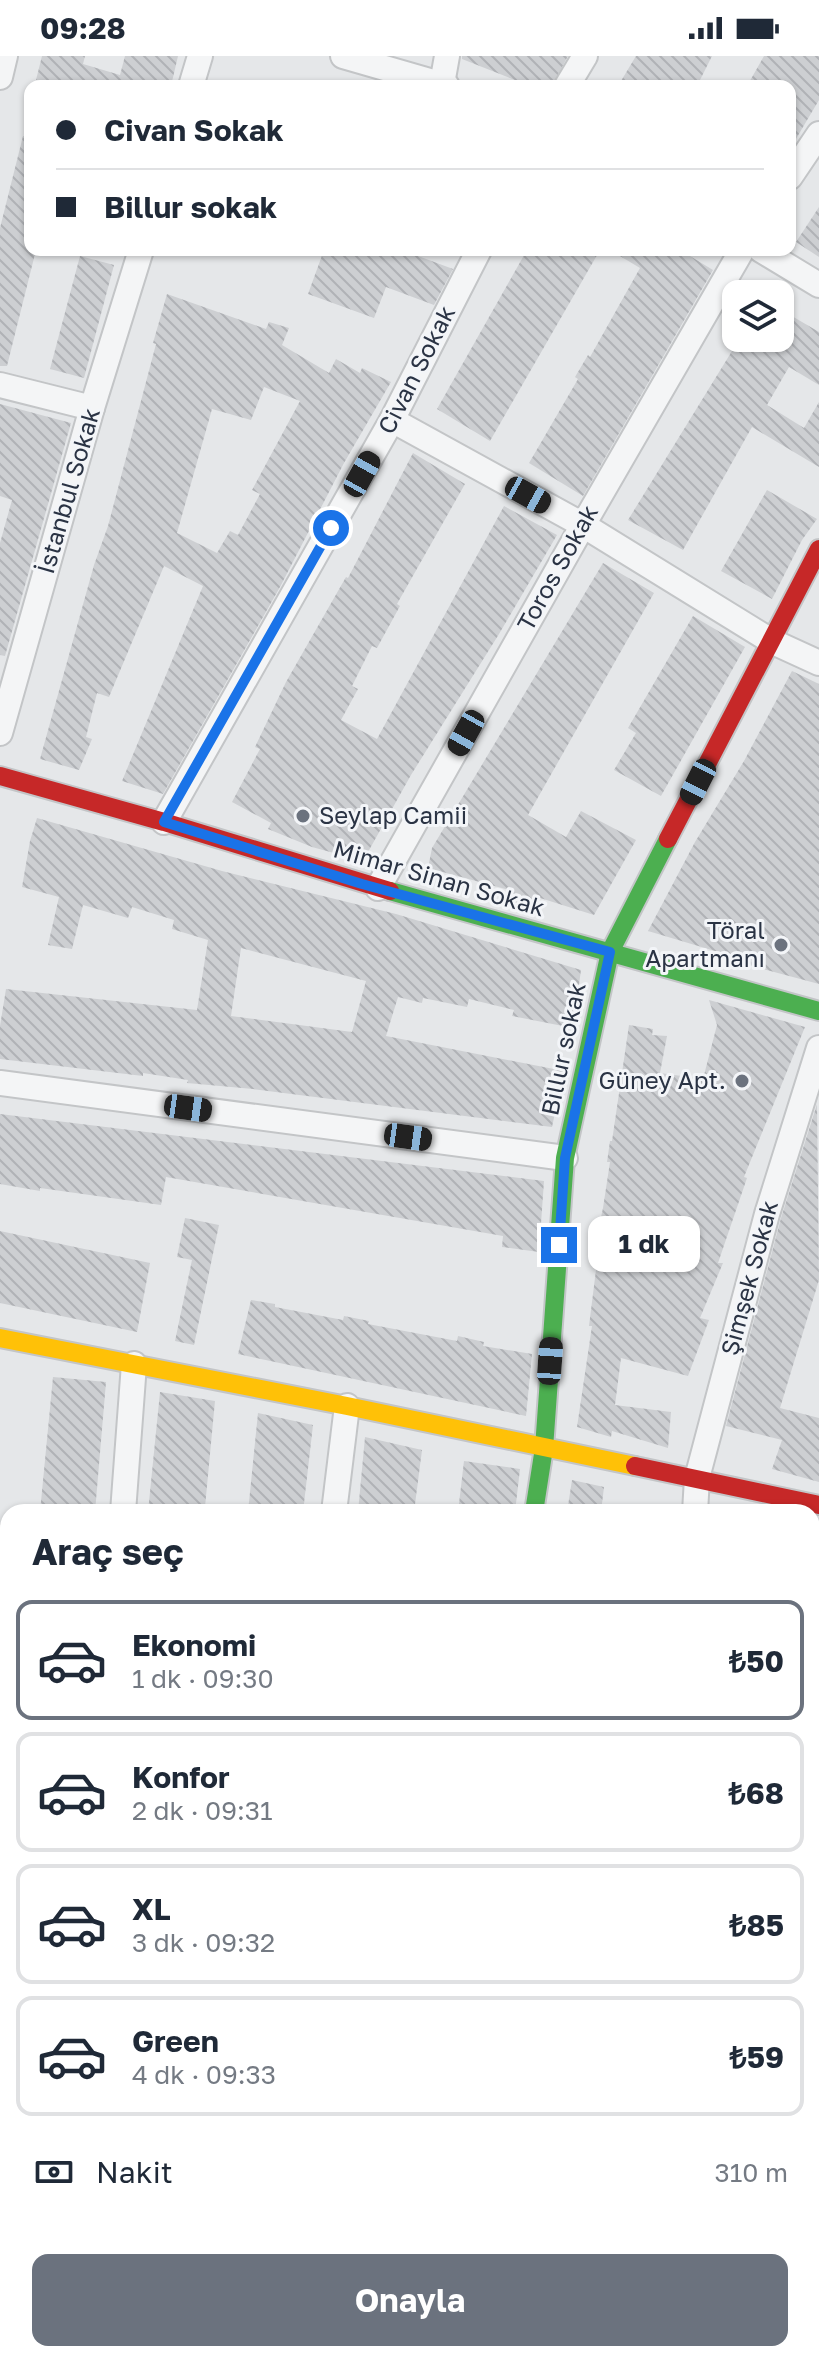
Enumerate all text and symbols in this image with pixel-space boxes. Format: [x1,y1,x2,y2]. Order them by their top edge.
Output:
text: 09:28 [40,10,126,46]
text: Civan Sokak [104,112,284,148]
text: Billur sokak [104,189,277,225]
map controls [722,280,794,352]
button: layers [722,280,794,352]
street label: Civan Sokak [371,300,460,438]
street label: İstanbul Sokak [30,404,105,577]
car [340,447,384,501]
car [501,473,555,517]
street label: Toros Sokak [510,499,603,635]
route start [313,510,349,546]
car [444,706,488,760]
car [676,755,720,809]
place label: Seylap Camii [319,800,467,829]
marker: Seylap Camii [294,807,312,825]
street label: Mimar Sinan Sokak [330,834,548,922]
place label: Töral Apartmanı [645,915,765,972]
marker: Töral Apartmanı [772,936,790,954]
street label: Billur sokak [534,979,591,1118]
place label: Güney Apt. [599,1065,726,1094]
marker: Güney Apt. [733,1072,751,1090]
car [163,1093,213,1123]
car [383,1122,433,1152]
street label: Şimşek Sokak [714,1197,783,1358]
callout: 1 dk [587,1217,699,1273]
route end [541,1227,577,1263]
text: 1 dk [619,1228,669,1259]
car [536,1336,564,1386]
text: Araç seç [32,1530,184,1573]
icon: car [36,1624,108,1696]
text: Ekonomi [132,1627,256,1663]
text: ₺50 [729,1643,784,1679]
text: 1 dk · 09:30 [132,1663,274,1694]
icon: car [36,1756,108,1828]
text: Konfor [132,1759,230,1795]
text: ₺68 [729,1775,784,1811]
text: 2 dk · 09:31 [132,1795,273,1826]
icon: car [36,1888,108,1960]
text: XL [132,1891,171,1927]
text: ₺85 [729,1907,784,1943]
text: 3 dk · 09:32 [132,1927,275,1958]
icon: car [36,2020,108,2092]
text: Green [132,2023,219,2059]
text: ₺59 [729,2039,784,2075]
text: 4 dk · 09:33 [132,2059,276,2090]
icon: cash [32,2150,76,2194]
text: Nakit [96,2154,173,2190]
text: 310 m [715,2157,788,2188]
button: Onayla [32,2254,788,2346]

